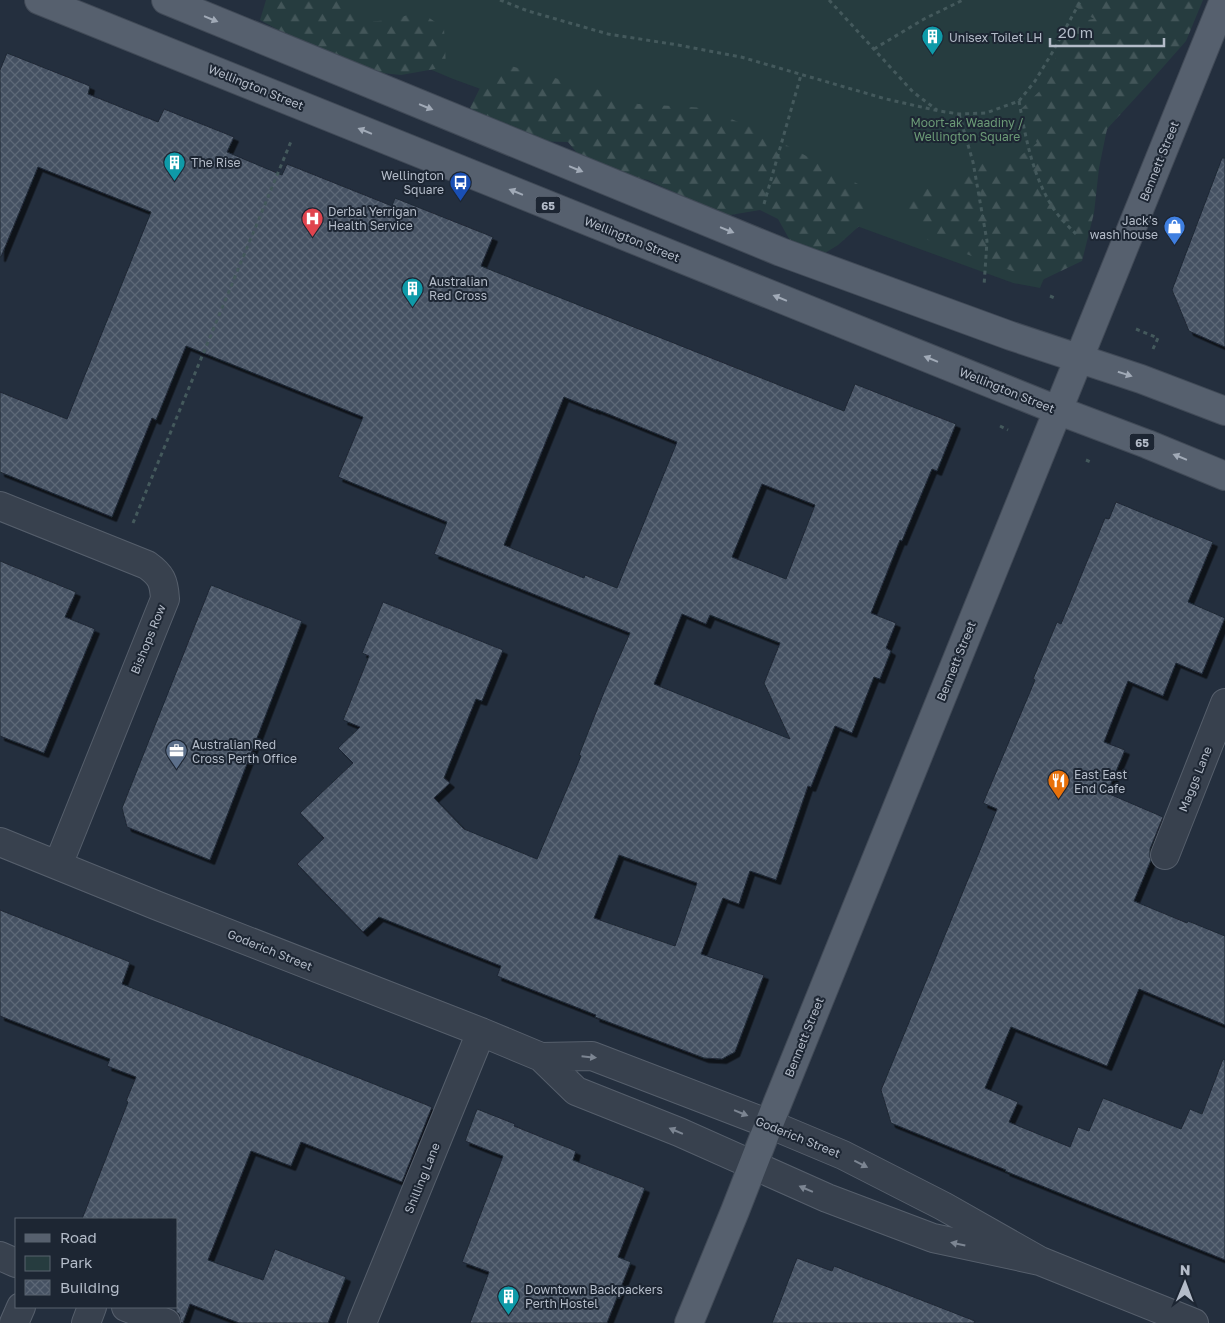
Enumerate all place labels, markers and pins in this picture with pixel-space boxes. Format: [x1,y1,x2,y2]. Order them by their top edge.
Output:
building icon: Unisex Toilet LH [921,25,945,56]
place label: Unisex Toilet LH [949,30,1042,45]
building icon: The Rise [163,150,187,181]
place label: The Rise [191,155,241,170]
place label: Wellington Square [381,168,444,197]
bus stop icon: Wellington Square [448,170,472,201]
place label: Derbal Yerrigan Health Service [328,204,417,233]
hospital icon: Derbal Yerrigan Health Service [300,206,324,237]
place label: Jack's wash house [1090,213,1158,242]
shop icon: Jack's wash house [1162,215,1186,246]
place label: Australian Red Cross [429,274,488,303]
building icon: Australian Red Cross [401,276,425,307]
place label: Australian Red Cross Perth Office [192,737,297,766]
office icon: Australian Red Cross Perth Office [164,739,188,770]
place label: East East End Cafe [1074,767,1127,796]
restaurant icon: East East End Cafe [1046,769,1070,800]
place label: Downtown Backpackers Perth Hostel [525,1282,663,1311]
building icon: Downtown Backpackers Perth Hostel [497,1284,521,1315]

